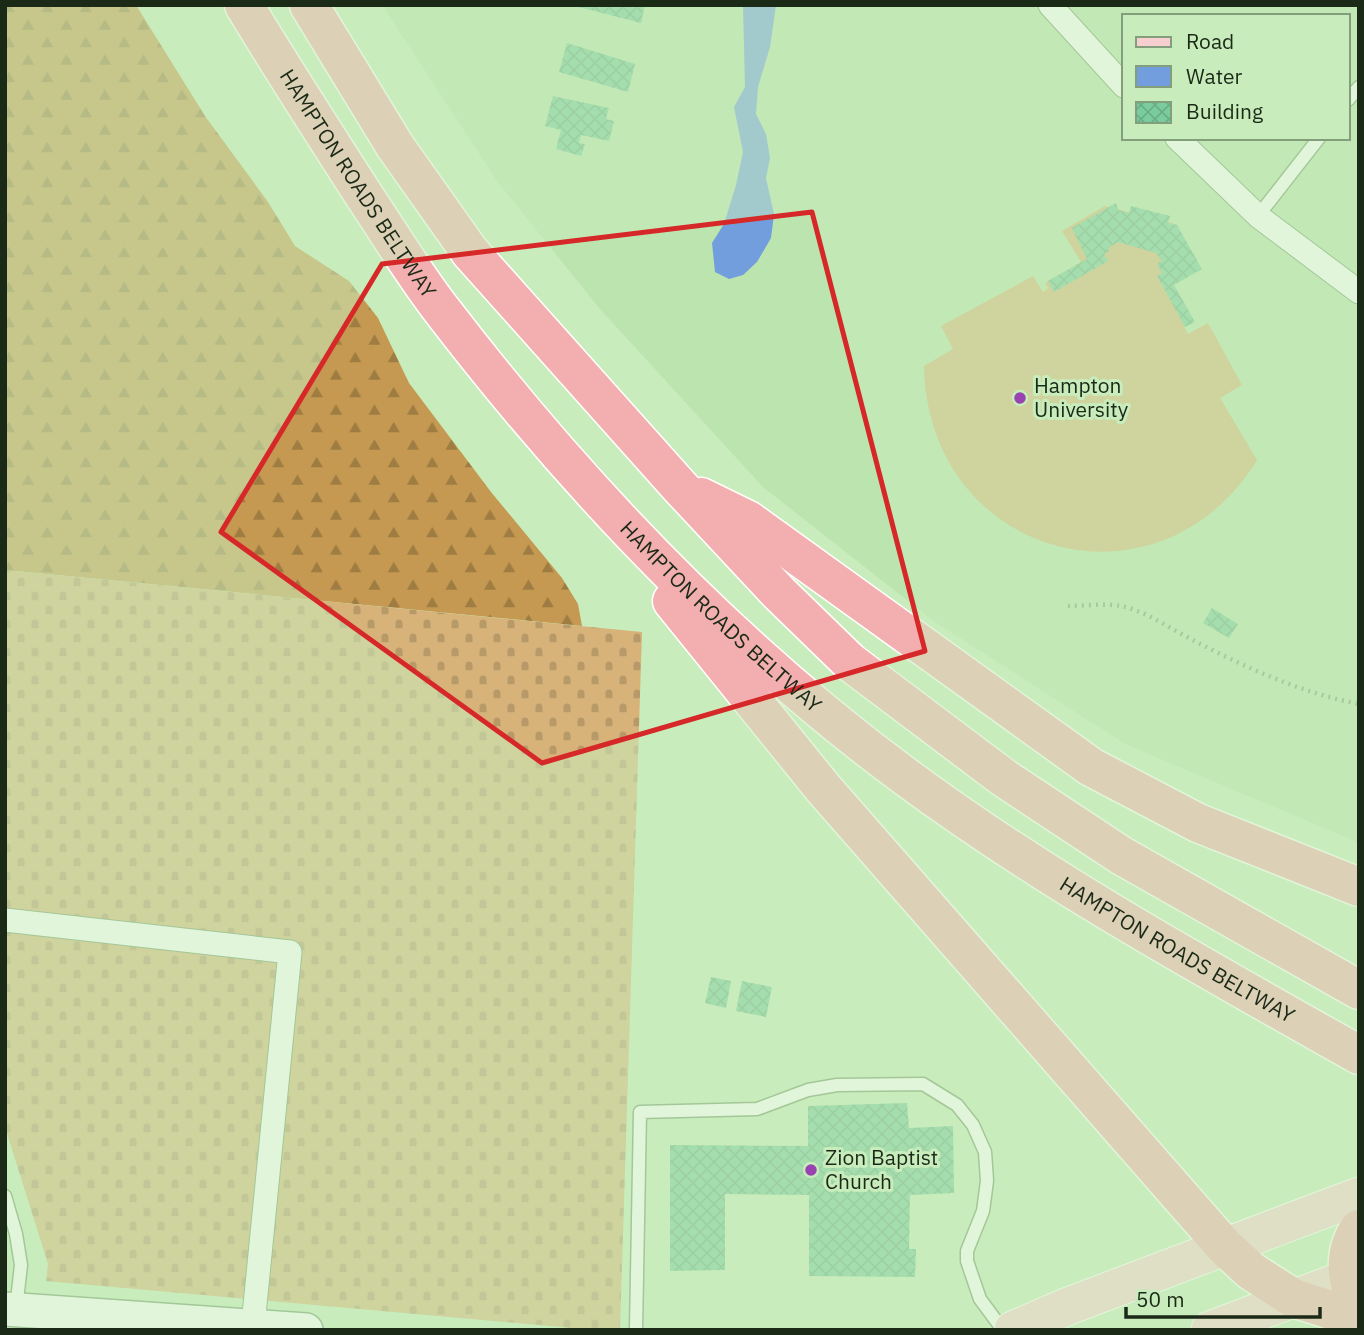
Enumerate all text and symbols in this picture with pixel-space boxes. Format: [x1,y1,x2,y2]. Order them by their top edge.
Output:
legend [1122,14,1350,140]
text: Road [1186,27,1234,55]
text: Water [1186,62,1243,90]
street label: HAMPTON ROADS BELTWAY [274,64,444,304]
text: Building [1186,97,1263,125]
place label: Hampton University [1034,371,1129,423]
marker: Hampton University [1012,390,1028,406]
street label: HAMPTON ROADS BELTWAY [614,514,828,719]
street label: HAMPTON ROADS BELTWAY [1055,870,1301,1029]
place label: Zion Baptist Church [825,1143,938,1195]
marker: Zion Baptist Church [803,1162,819,1178]
scale bar [1126,1276,1320,1320]
text: 50 m [1136,1285,1185,1313]

